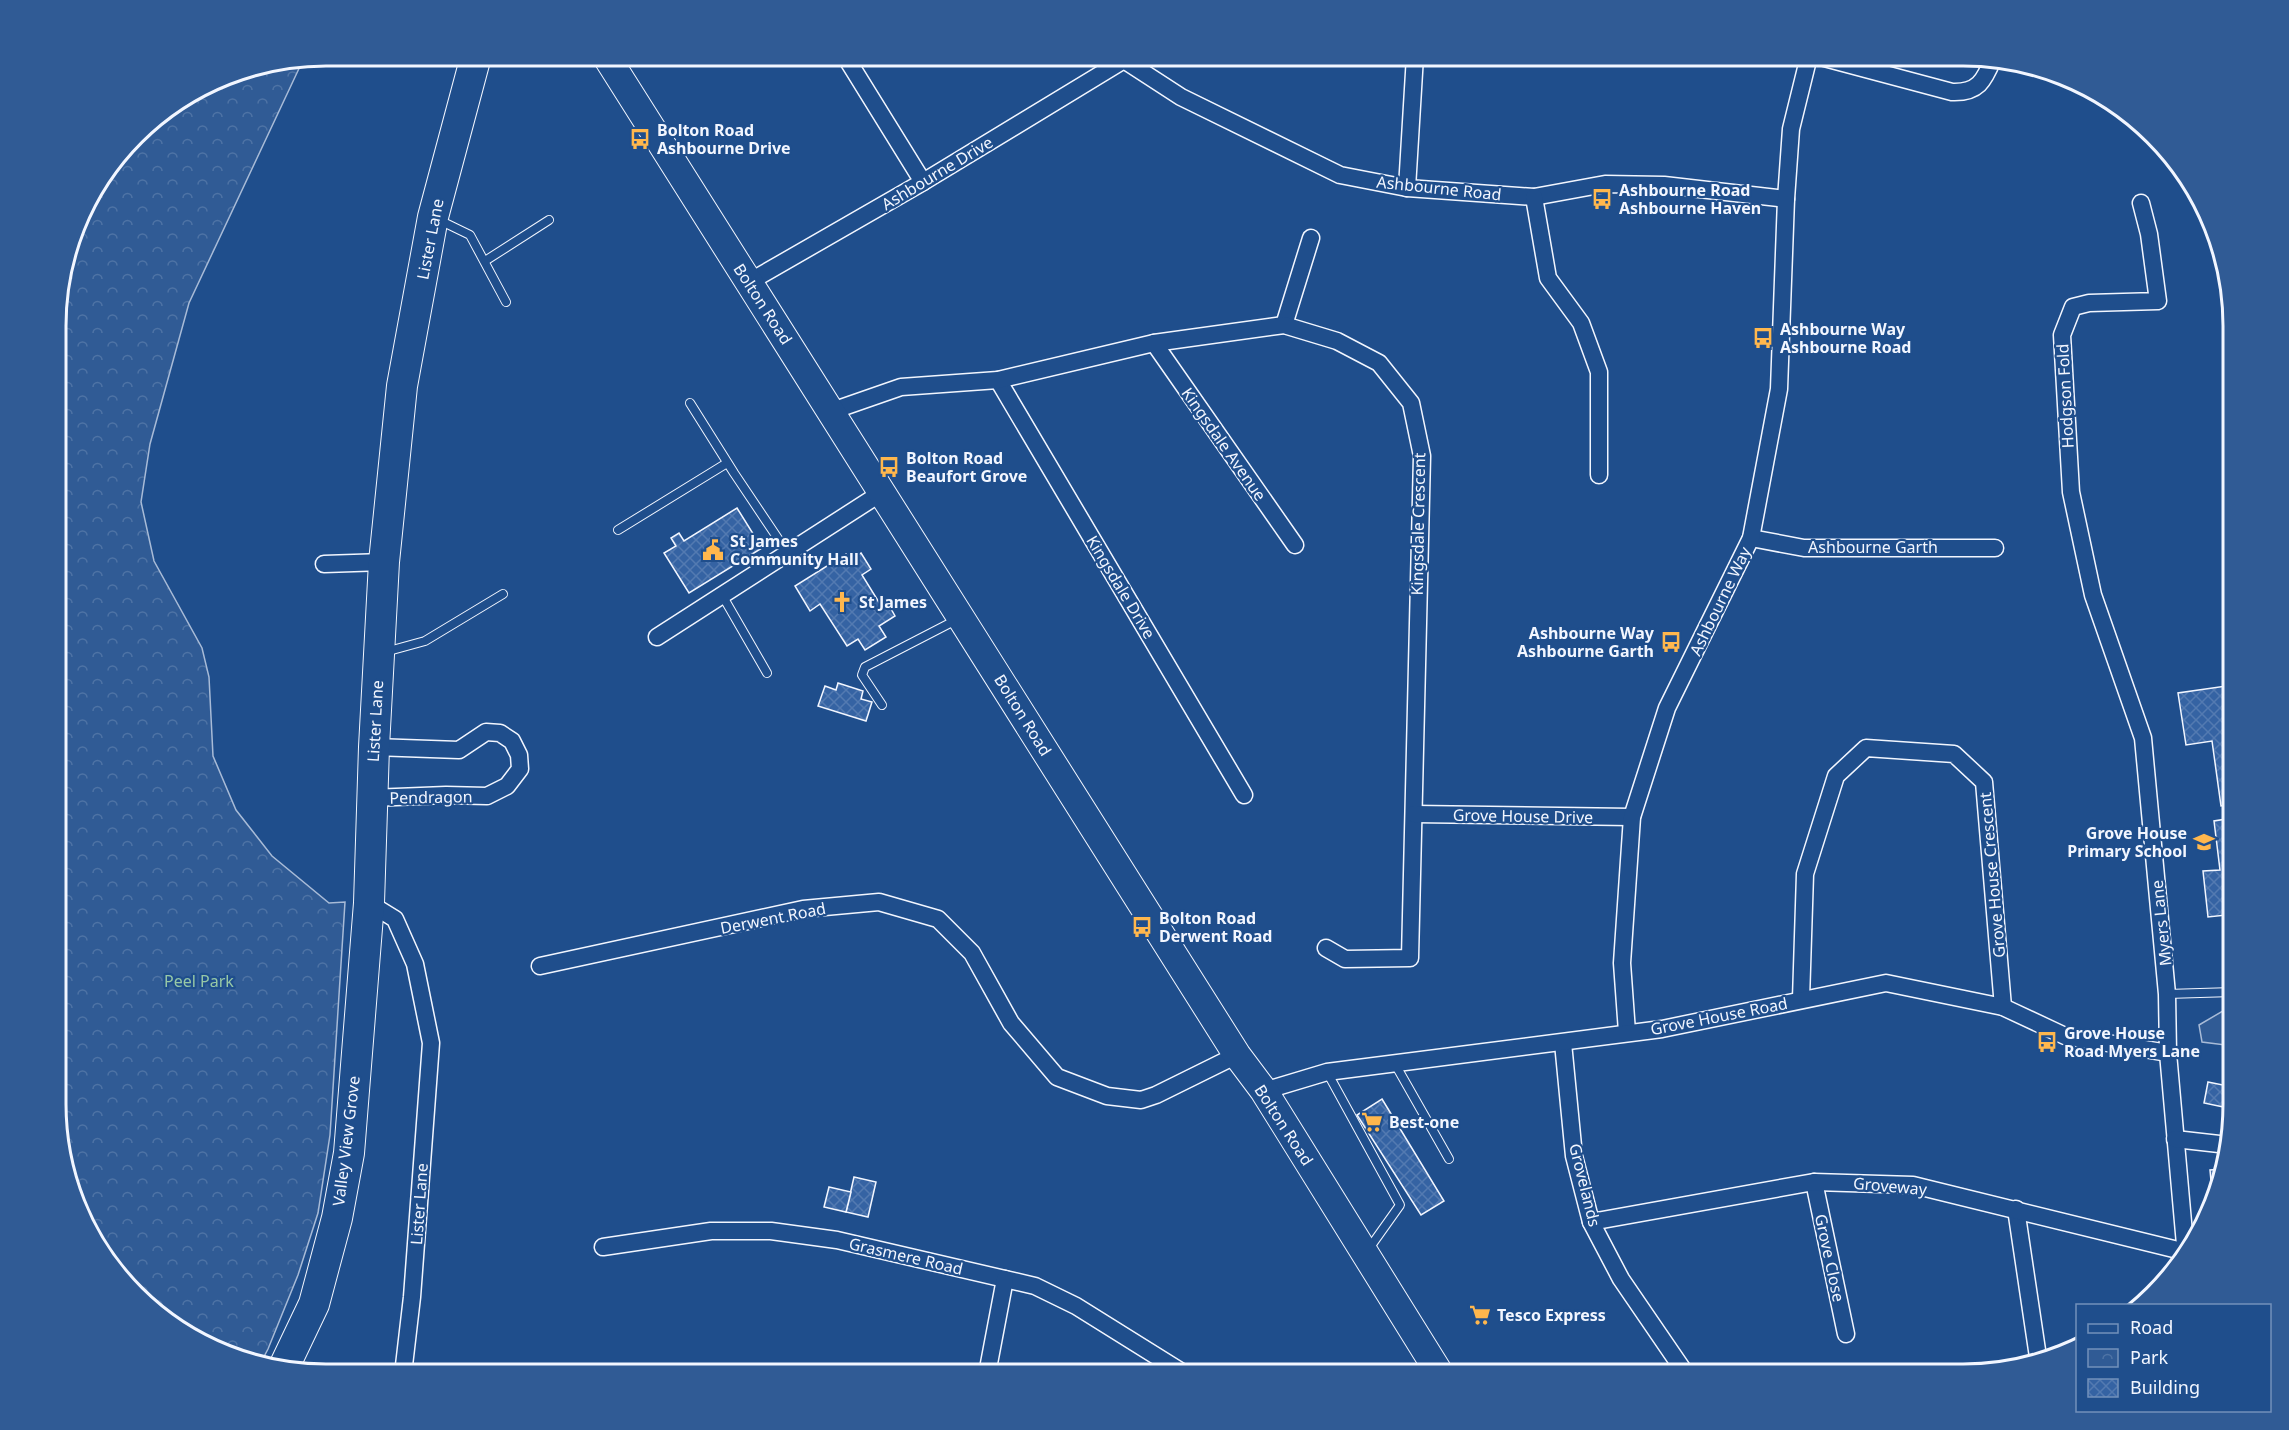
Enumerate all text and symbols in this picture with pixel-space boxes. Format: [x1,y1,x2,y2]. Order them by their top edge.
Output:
place label: Bolton Road Ashbourne Drive [657,119,791,159]
bus stop icon: Bolton Road Ashbourne Drive [628,127,652,151]
street label: Ashbourne Drive [877,131,997,215]
street label: Ashbourne Road [1376,171,1502,205]
place label: Ashbourne Road Ashbourne Haven [1619,179,1761,219]
bus stop icon: Ashbourne Road Ashbourne Haven [1590,187,1614,211]
street label: Lister Lane [411,197,449,281]
street label: Bolton Road [729,259,797,349]
place label: Ashbourne Way Ashbourne Road [1780,318,1911,358]
bus stop icon: Ashbourne Way Ashbourne Road [1751,326,1775,350]
street label: Hodgson Fold [2051,343,2079,449]
street label: Kingsdale Avenue [1177,383,1271,505]
place label: Bolton Road Beaufort Grove [906,447,1027,487]
street label: Kingsdale Crescent [1406,452,1430,596]
bus stop icon: Bolton Road Beaufort Grove [877,455,901,479]
place label: St James Community Hall [730,530,859,570]
street label: Kingsdale Drive [1081,531,1161,643]
street label: Ashbourne Garth [1808,536,1938,558]
public building icon: St James Community Hall [701,538,725,562]
street label: Ashbourne Way [1684,542,1756,659]
church icon: St James [830,590,854,614]
place label: St James [859,591,927,613]
place label: Ashbourne Way Ashbourne Garth [1517,622,1655,662]
bus stop icon: Ashbourne Way Ashbourne Garth [1659,630,1683,654]
street label: Bolton Road [989,670,1057,760]
street label: Lister Lane [362,679,388,763]
street label: Pendragon [389,785,473,809]
street label: Grove House Crescent [1974,791,2010,959]
street label: Grove House Drive [1453,804,1593,828]
place label: Grove House Primary School [2067,822,2187,862]
school or university icon: Grove House Primary School [2192,830,2216,854]
street label: Myers Lane [2146,879,2176,967]
street label: Derwent Road [718,897,828,939]
place label: Bolton Road Derwent Road [1159,907,1272,947]
bus stop icon: Bolton Road Derwent Road [1130,915,1154,939]
park label: Peel Park [164,970,234,992]
street label: Grove House Road [1649,992,1789,1040]
place label: Grove House Road Myers Lane [2064,1022,2200,1062]
bus stop icon: Grove House Road Myers Lane [2035,1030,2059,1054]
street label: Valley View Grove [327,1075,365,1207]
street label: Bolton Road [1250,1080,1318,1170]
supermarket icon: Best-one [1360,1110,1384,1134]
place label: Best-one [1389,1111,1459,1133]
street label: Grovelands [1564,1141,1606,1229]
street label: Lister Lane [405,1162,433,1246]
street label: Groveway [1852,1172,1929,1200]
street label: Grove Close [1810,1212,1850,1304]
street label: Grasmere Road [847,1232,965,1280]
supermarket icon: Tesco Express [1468,1303,1492,1327]
place label: Tesco Express [1497,1304,1606,1326]
legend [2076,1304,2271,1412]
text: Road [2130,1315,2173,1339]
text: Park [2130,1345,2168,1369]
text: Building [2130,1375,2200,1399]

